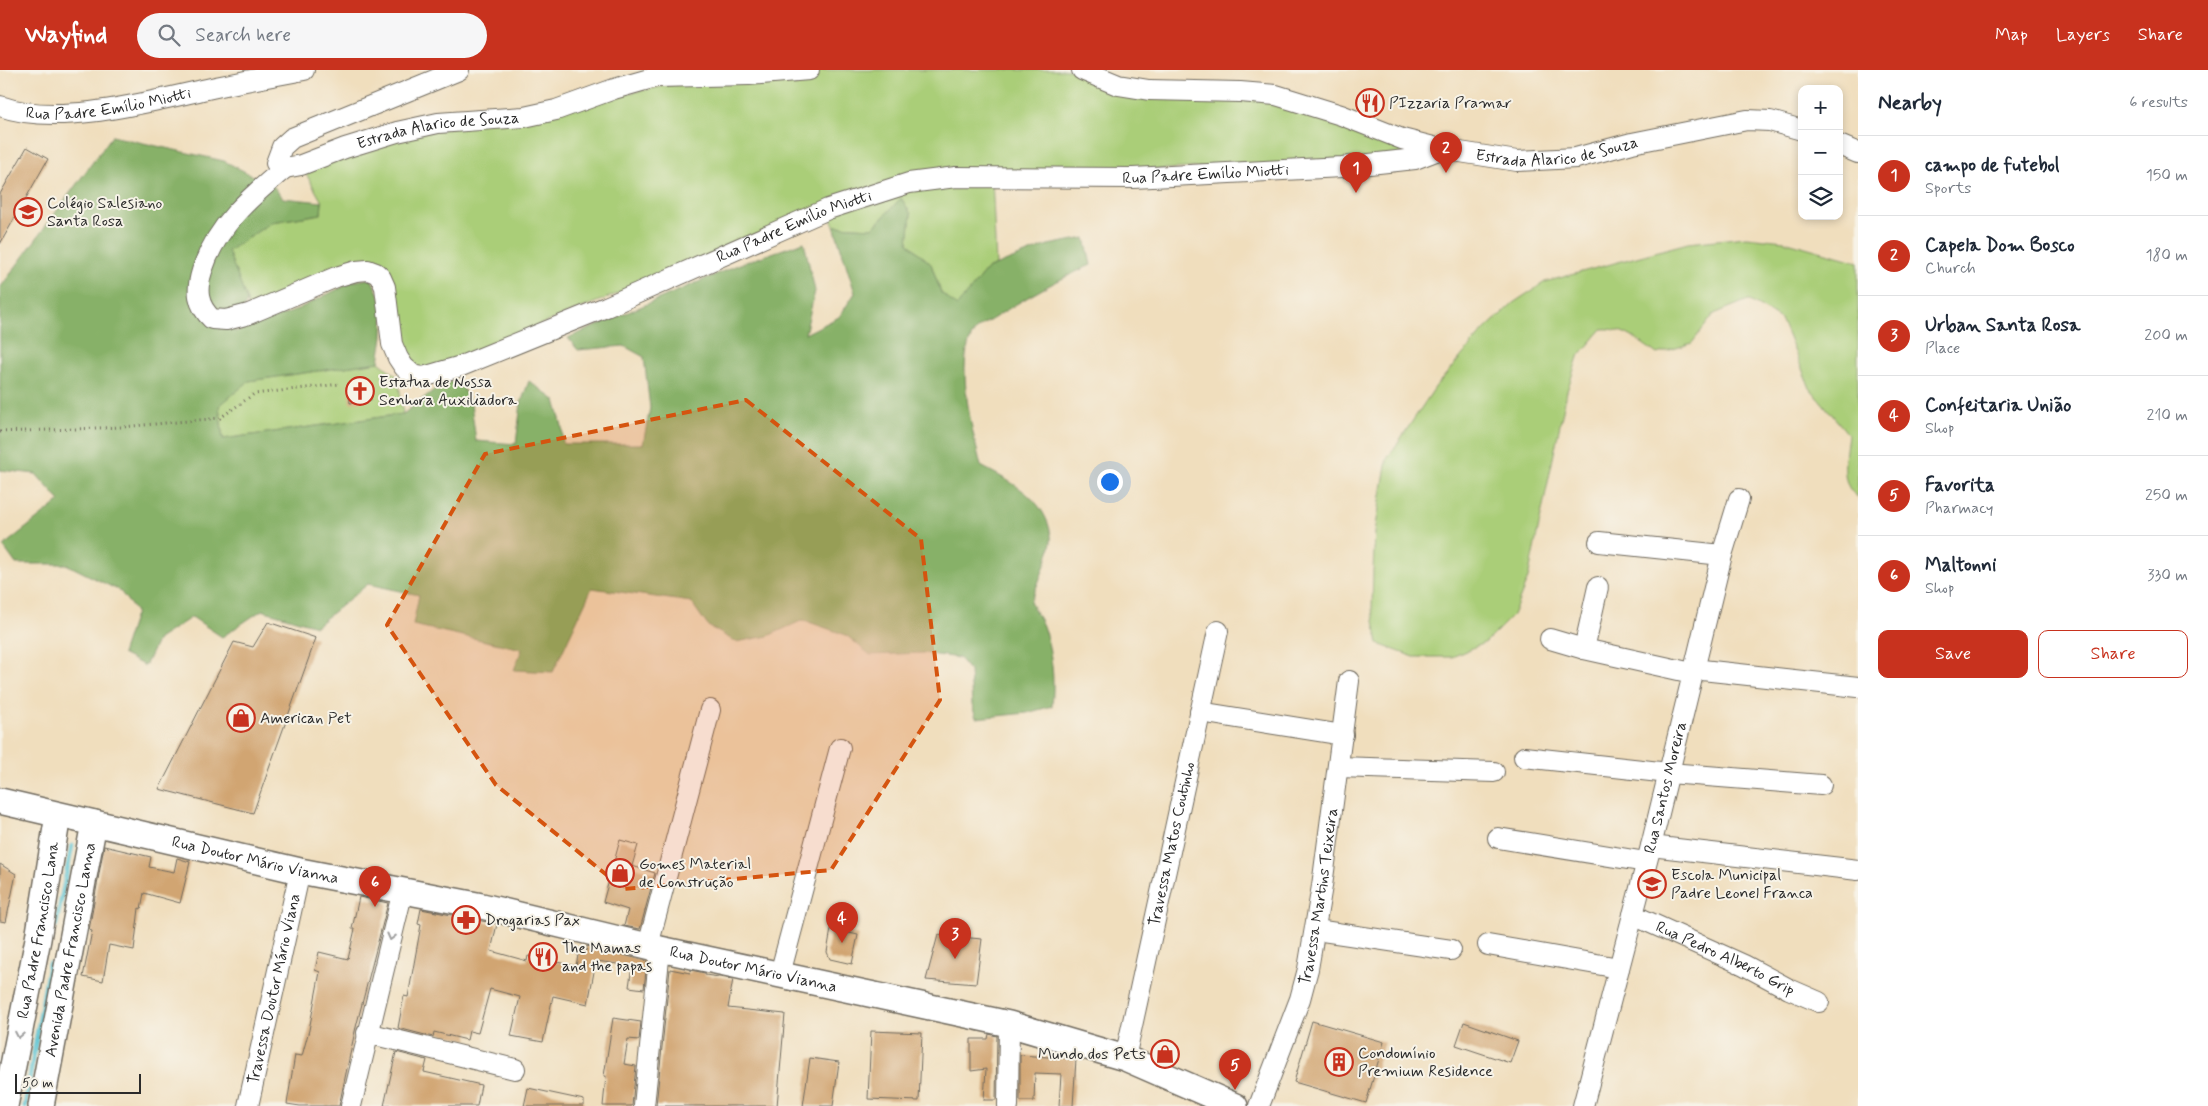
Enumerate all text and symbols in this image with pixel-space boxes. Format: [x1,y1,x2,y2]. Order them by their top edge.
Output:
search box [137,13,487,58]
text: Wayfind [25,20,107,51]
icon: search [155,21,183,49]
text: Search here [195,23,291,48]
text: Map [1995,23,2028,47]
text: Layers [2056,23,2110,47]
text: Share [2138,23,2183,47]
street label: Rua Padre Emílio Miotti [25,82,193,125]
map controls [1798,85,1843,220]
button: + [1798,85,1843,130]
restaurant icon: PIzzaria Pramar [1355,88,1385,118]
text: Nearby [1878,89,1942,117]
text: 6 results [2129,92,2188,113]
place label: PIzzaria Pramar [1389,93,1512,114]
street label: Estrada Alarico de Souza [354,107,520,154]
button: − [1798,130,1843,175]
pin: 2 [1430,132,1462,173]
street label: Estrada Alarico de Souza [1474,132,1640,172]
pin: 1 [1340,152,1372,193]
text: campo de futebol [1925,153,2059,178]
street label: Rua Padre Emílio Miotti [1122,159,1290,189]
text: 1 [1890,165,1898,186]
text: 150 m [2146,165,2188,186]
button: layers [1798,175,1843,220]
text: Sports [1925,178,1971,199]
street label: Rua Padre Emílio Miotti [713,185,875,268]
place label: Colégio Salesiano Santa Rosa [47,193,162,232]
school or university icon: Colégio Salesiano Santa Rosa [13,197,43,227]
text: Capela Dom Bosco [1925,233,2075,258]
text: 2 [1890,245,1898,266]
text: 180 m [2145,245,2188,266]
text: Church [1925,258,1976,279]
text: Urban Santa Rosa [1925,313,2080,338]
text: 3 [1890,325,1898,346]
text: 200 m [2144,325,2188,346]
text: Place [1925,338,1960,359]
place label: Estatua de Nossa Senhora Auxiliadora [379,372,517,411]
church icon: Estatua de Nossa Senhora Auxiliadora [345,376,375,406]
text: Confeitaria União [1925,393,2071,418]
text: 4 [1889,405,1899,426]
text: 210 m [2147,405,2188,426]
text: Shop [1925,418,1954,439]
your location [1097,469,1123,495]
text: Favorita [1925,473,1995,498]
text: 5 [1889,485,1899,506]
text: 250 m [2145,485,2188,506]
text: Pharmacy [1925,498,1993,519]
text: Maltonni [1925,553,1996,578]
text: 6 [1890,565,1898,586]
text: 330 m [2147,565,2188,586]
text: Shop [1925,578,1954,599]
button: Save [1878,630,2028,678]
button: Share [2038,630,2188,678]
shop icon: American Pet [226,703,256,733]
place label: American Pet [260,708,352,729]
street label: Rua Santos Moreira [1639,719,1692,856]
street label: Travessa Matos Coutinho [1144,760,1200,928]
street label: Travessa Martins Teixeira [1294,807,1343,987]
street label: Rua Doutor Mário Vianna [170,831,341,889]
street label: Rua Padre Francisco Lana [12,840,64,1021]
street label: Avenida Padre Francisco Lanna [40,840,101,1059]
place label: Gomes Material de Construção [639,854,751,893]
shop icon: Gomes Material de Construção [605,858,635,888]
place label: Escola Municipal Padre Leonel Franca [1671,865,1813,904]
pin: 6 [359,866,391,907]
school or university icon: Escola Municipal Padre Leonel Franca [1637,869,1667,899]
street label: Travessa Doutor Mário Viana [243,891,305,1086]
pin: 4 [826,902,858,943]
pharmacy icon: Drogarias Pax [451,905,481,935]
place label: Drogarias Pax [485,910,580,931]
street label: Rua Pedro Alberto Grip [1653,916,1798,1001]
pin: 3 [939,918,971,959]
one-way arrow [386,933,397,942]
place label: The Mamas and the papas [562,938,652,977]
street label: Rua Doutor Mário Vianna [668,941,839,997]
restaurant icon: The Mamas and the papas [528,942,558,972]
one-way arrow [14,1030,25,1039]
shop icon: Mundo dos Pets [1150,1039,1180,1069]
place label: Condomínio Premium Residence [1358,1043,1493,1082]
place label: Mundo dos Pets [1038,1044,1146,1065]
building icon: Condomínio Premium Residence [1324,1047,1354,1077]
pin: 5 [1219,1049,1251,1090]
scale bar [15,1071,141,1094]
text: 50 m [22,1074,53,1092]

